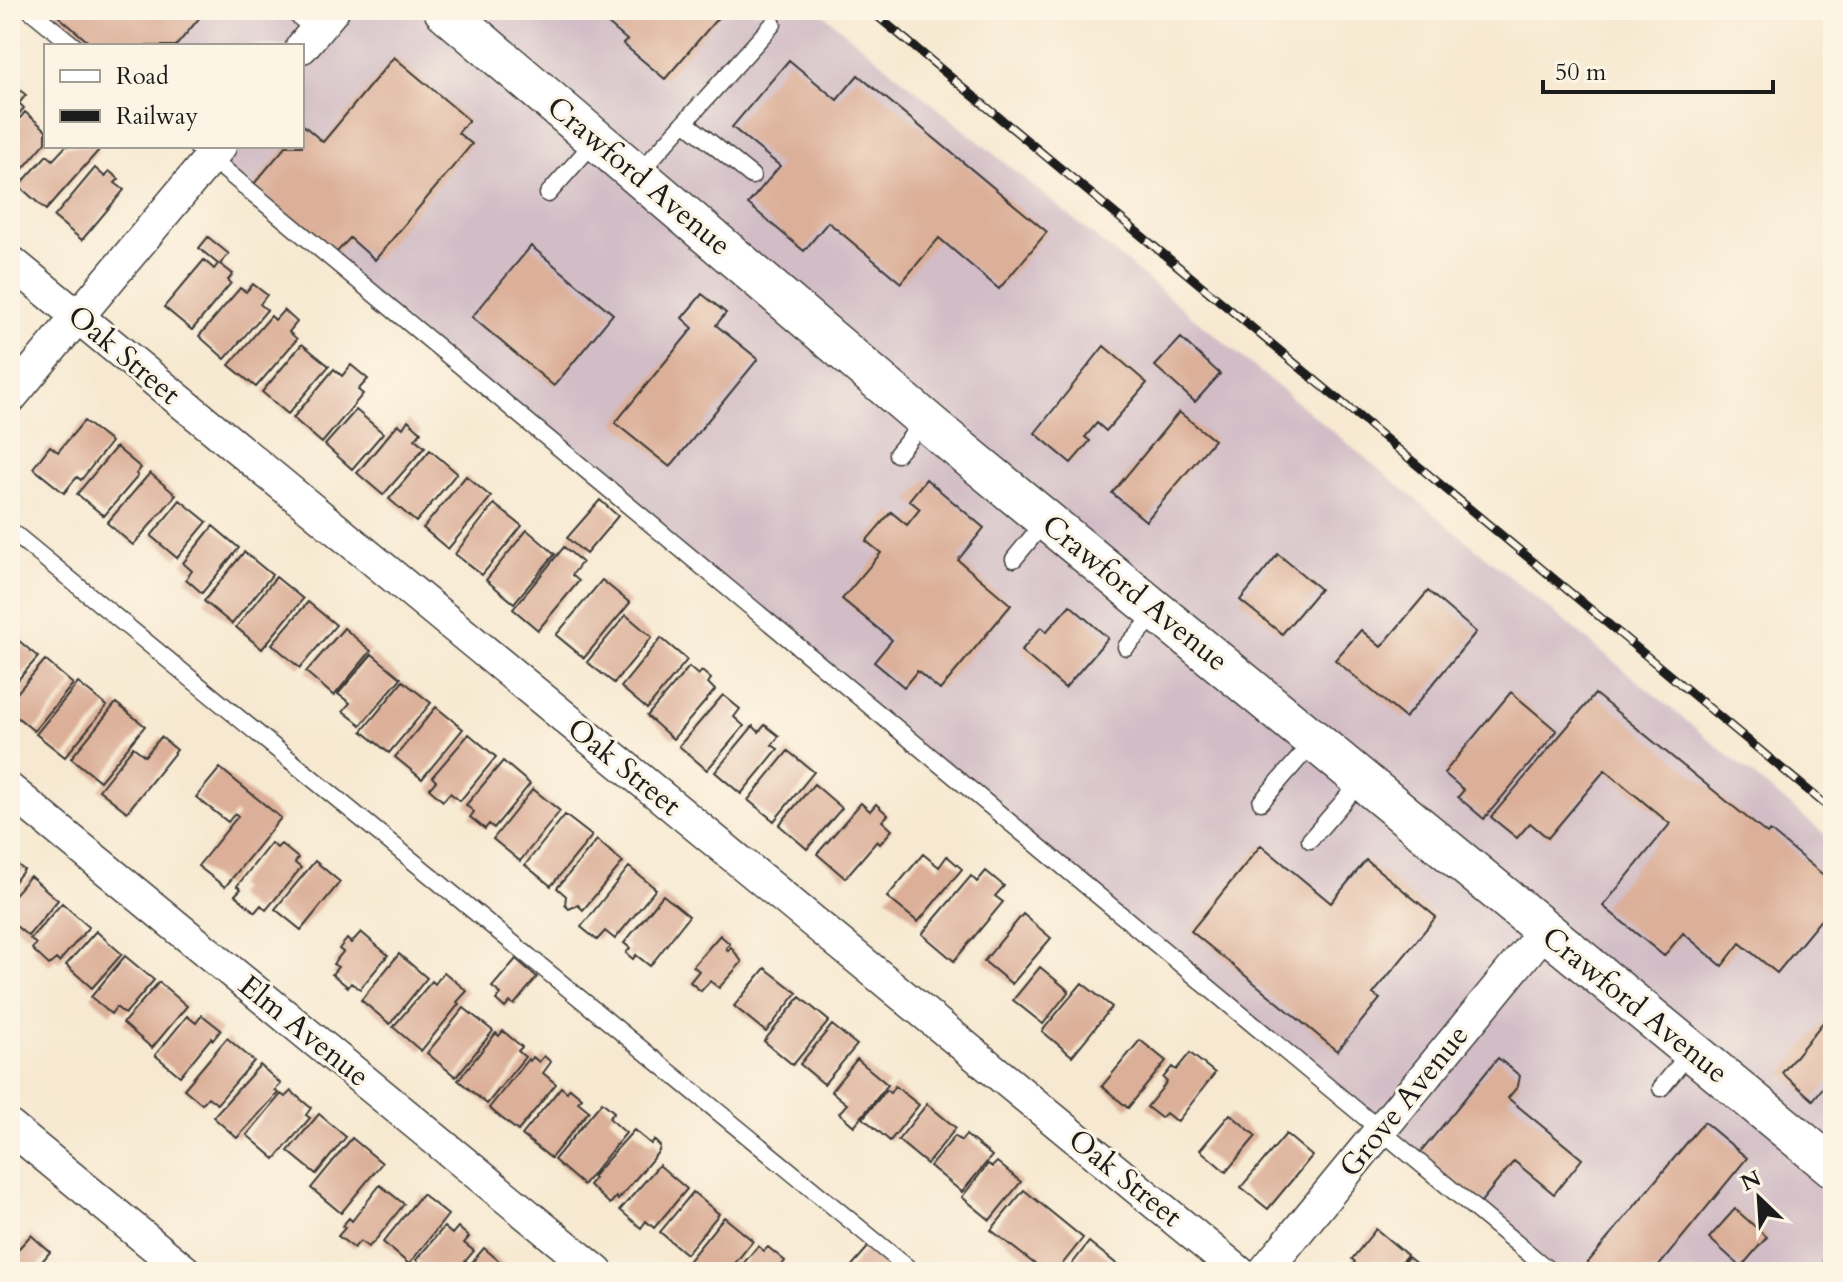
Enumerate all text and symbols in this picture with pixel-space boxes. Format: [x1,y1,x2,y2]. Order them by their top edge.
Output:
legend [44,44,304,148]
scale bar [1543,44,1773,94]
text: 50 m [1555,56,1607,89]
text: Road [116,60,169,93]
street label: Crawford Avenue [538,87,740,265]
text: Railway [116,100,198,133]
street label: Oak Street [59,296,189,414]
street label: Crawford Avenue [1033,505,1237,681]
street label: Oak Street [559,709,690,826]
street label: Crawford Avenue [1533,917,1737,1093]
street label: Elm Avenue [230,966,378,1096]
street label: Grove Avenue [1330,1016,1478,1186]
street label: Oak Street [1060,1120,1191,1237]
north arrow [1719,1158,1799,1238]
text: N [1736,1163,1766,1198]

